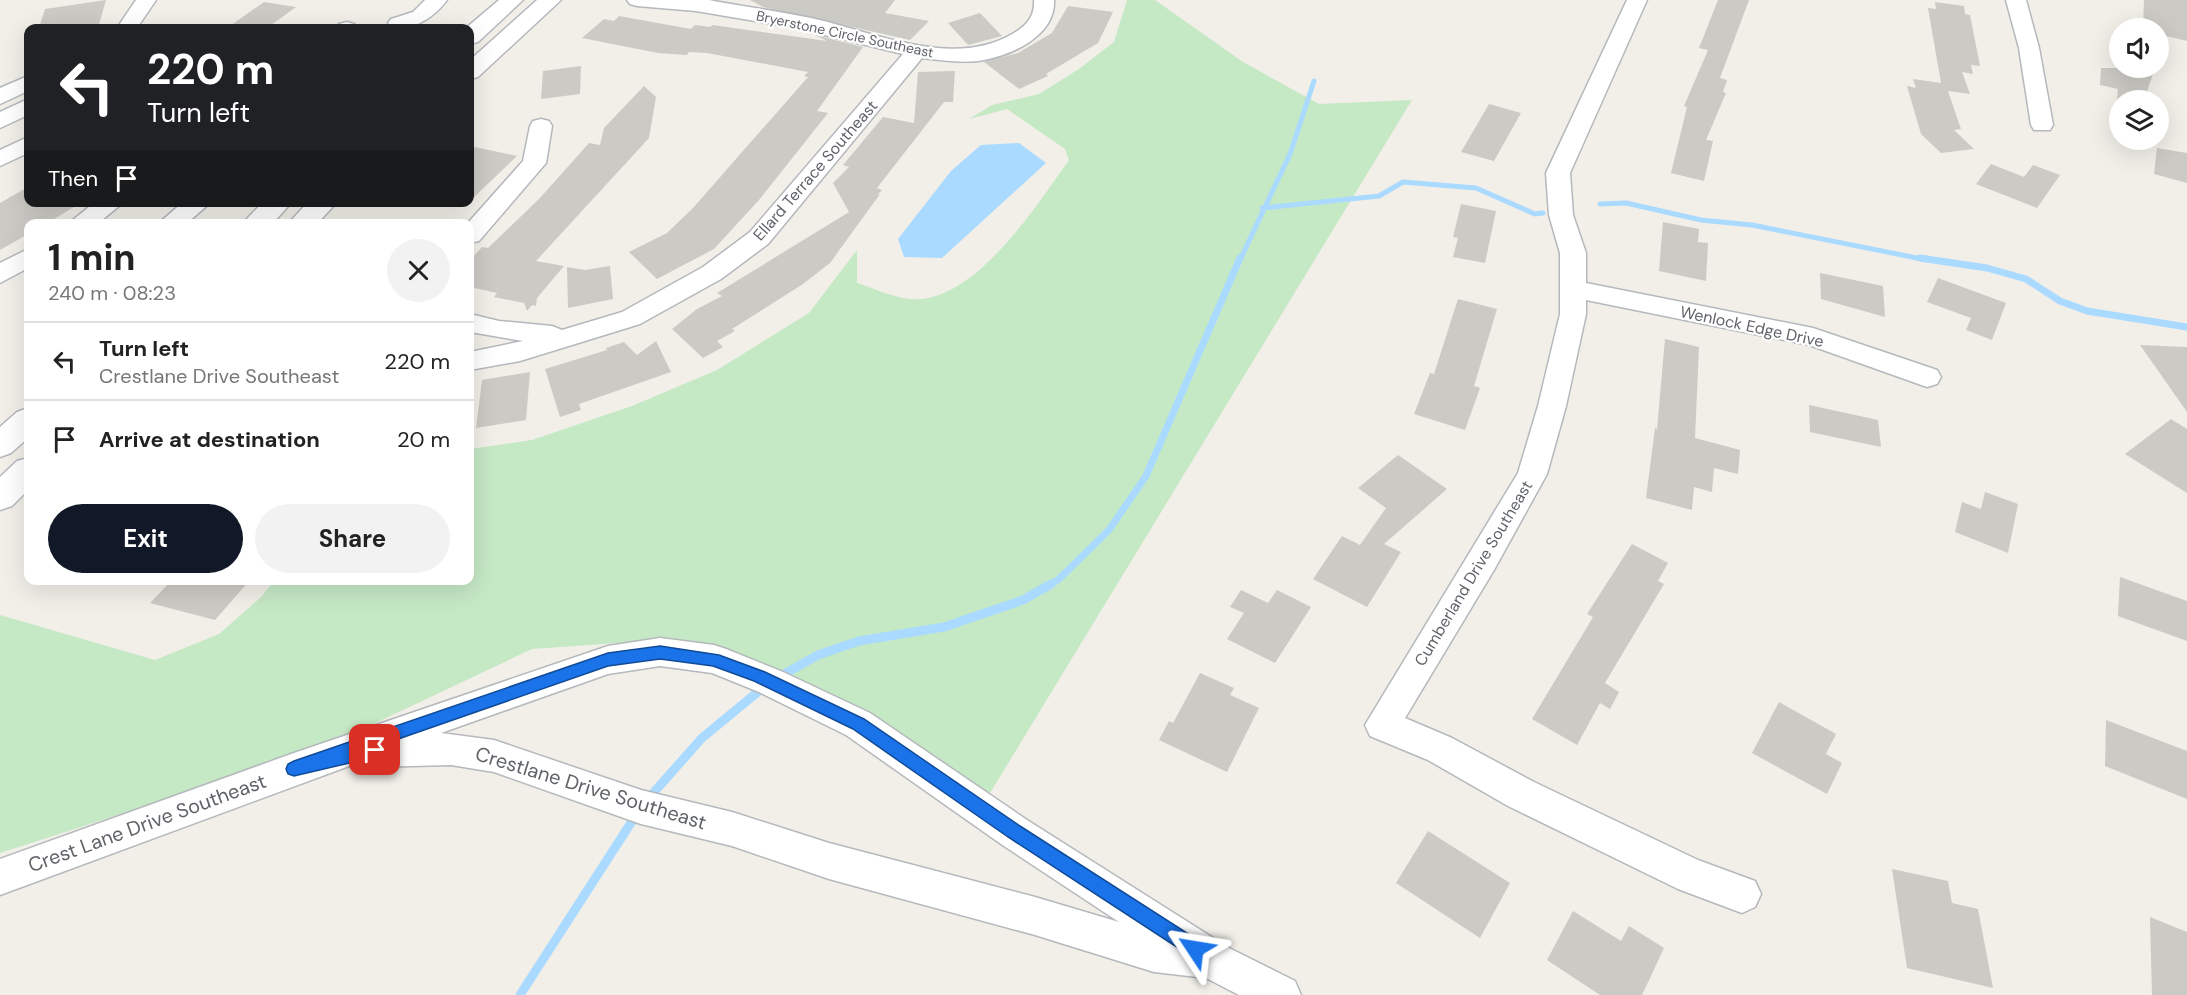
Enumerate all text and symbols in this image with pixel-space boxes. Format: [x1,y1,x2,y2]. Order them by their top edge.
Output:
street label: Bryerstone Circle Southeast [755,6,935,62]
map controls [2109,18,2169,150]
button: sound [2109,18,2169,78]
text: 220 m [147,42,274,97]
icon: left [48,48,126,126]
button: layers [2109,90,2169,150]
text: Turn left [147,95,250,130]
street label: Ellard Terrace Southeast [749,96,882,245]
icon: arrive [110,162,143,195]
text: Then [48,164,98,193]
text: 1 min [48,234,136,281]
button: close [387,239,450,302]
text: 240 m · 08:23 [48,280,176,306]
street label: Wenlock Edge Drive [1678,301,1826,352]
text: Turn left [99,334,189,363]
icon: left [48,345,81,378]
text: 220 m [384,347,450,376]
text: Crestlane Drive Southeast [99,363,339,389]
icon: arrive [48,423,81,456]
text: Arrive at destination [99,425,320,454]
text: 20 m [397,425,450,454]
street label: Cumberland Drive Southeast [1410,477,1537,670]
button: Exit [48,504,243,573]
button: Share [255,504,450,573]
pin [349,724,400,775]
icon: arrive [358,733,391,766]
street label: Crestlane Drive Southeast [472,740,710,836]
street label: Crest Lane Drive Southeast [24,768,270,878]
position arrow [1163,917,1227,981]

